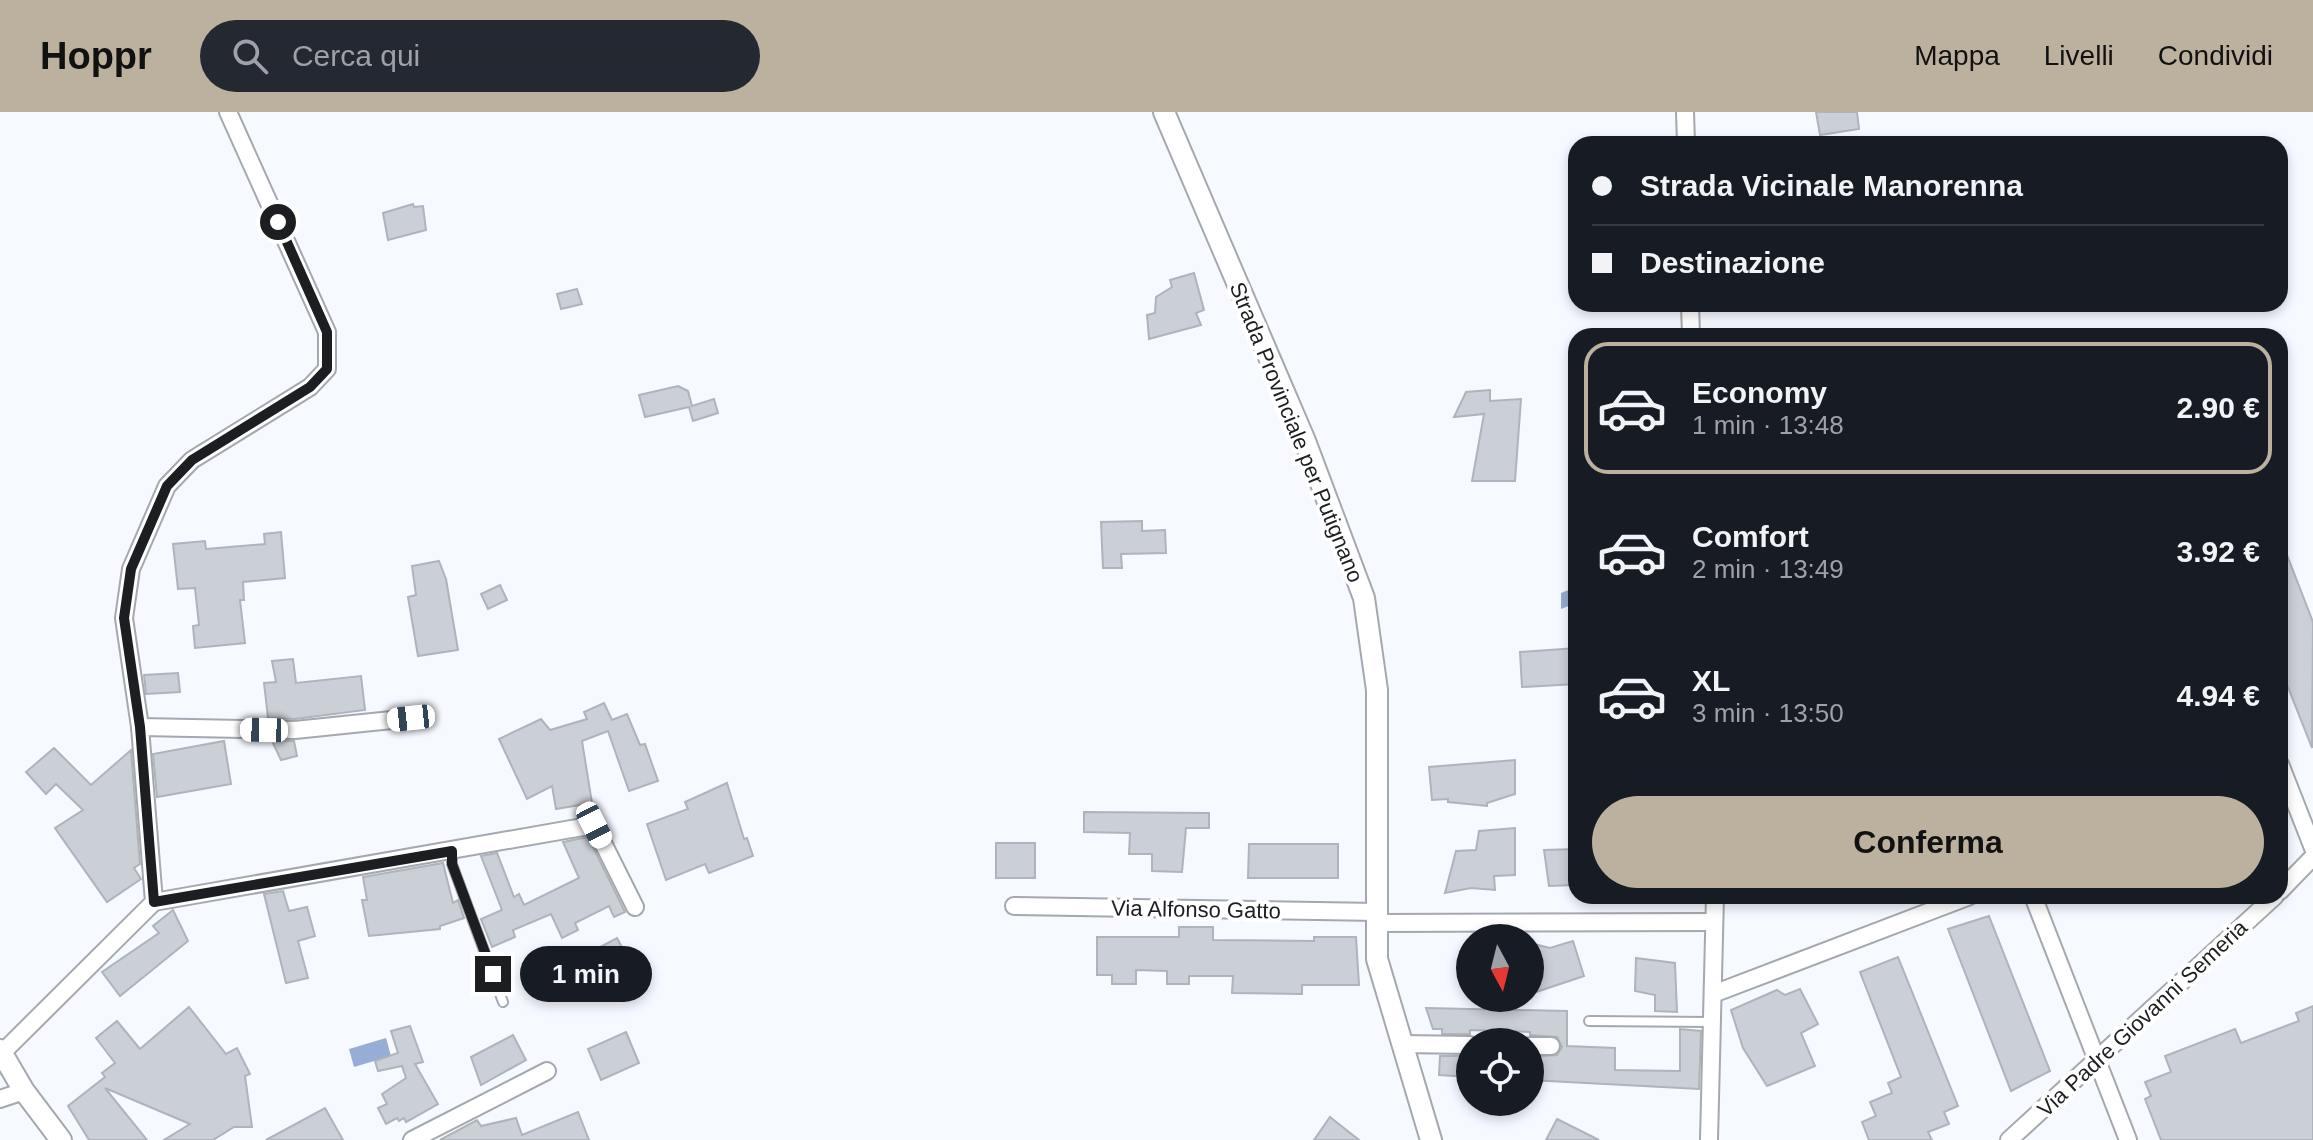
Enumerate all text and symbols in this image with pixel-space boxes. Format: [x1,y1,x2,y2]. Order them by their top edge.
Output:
search box [200,20,760,92]
icon: search [228,34,272,78]
text: Hoppr [40,35,152,77]
text: Cerca qui [292,39,420,72]
text: Mappa [1914,40,2000,71]
text: Livelli [2044,40,2114,71]
text: Condividi [2158,40,2273,71]
text: Strada Vicinale Manorenna [1640,169,2023,202]
route start [260,204,296,240]
text: Destinazione [1640,246,1825,279]
street label: Strada Provinciale per Putignano [1225,278,1368,586]
icon: car [1596,372,1668,444]
text: Economy [1692,376,1827,409]
text: 2.90 € [2177,391,2260,424]
text: 1 min · 13:48 [1692,410,1844,440]
icon: car [1596,516,1668,588]
text: Comfort [1692,520,1809,553]
text: 3.92 € [2177,535,2260,568]
text: 2 min · 13:49 [1692,554,1844,584]
icon: car [1596,660,1668,732]
text: XL [1692,664,1730,697]
text: 4.94 € [2177,679,2260,712]
text: 3 min · 13:50 [1692,698,1844,728]
car [386,704,436,732]
car [240,718,288,742]
button: Conferma [1592,796,2264,888]
car [572,798,616,852]
street label: Via Alfonso Gatto [1111,896,1281,923]
street label: Via Padre Giovanni Semeria [2032,914,2253,1122]
north arrow [1456,924,1544,1012]
map controls [1456,924,1544,1116]
callout: 1 min [521,946,653,1002]
route end [475,956,511,992]
text: 1 min [552,959,620,989]
button: locate [1456,1028,1544,1116]

